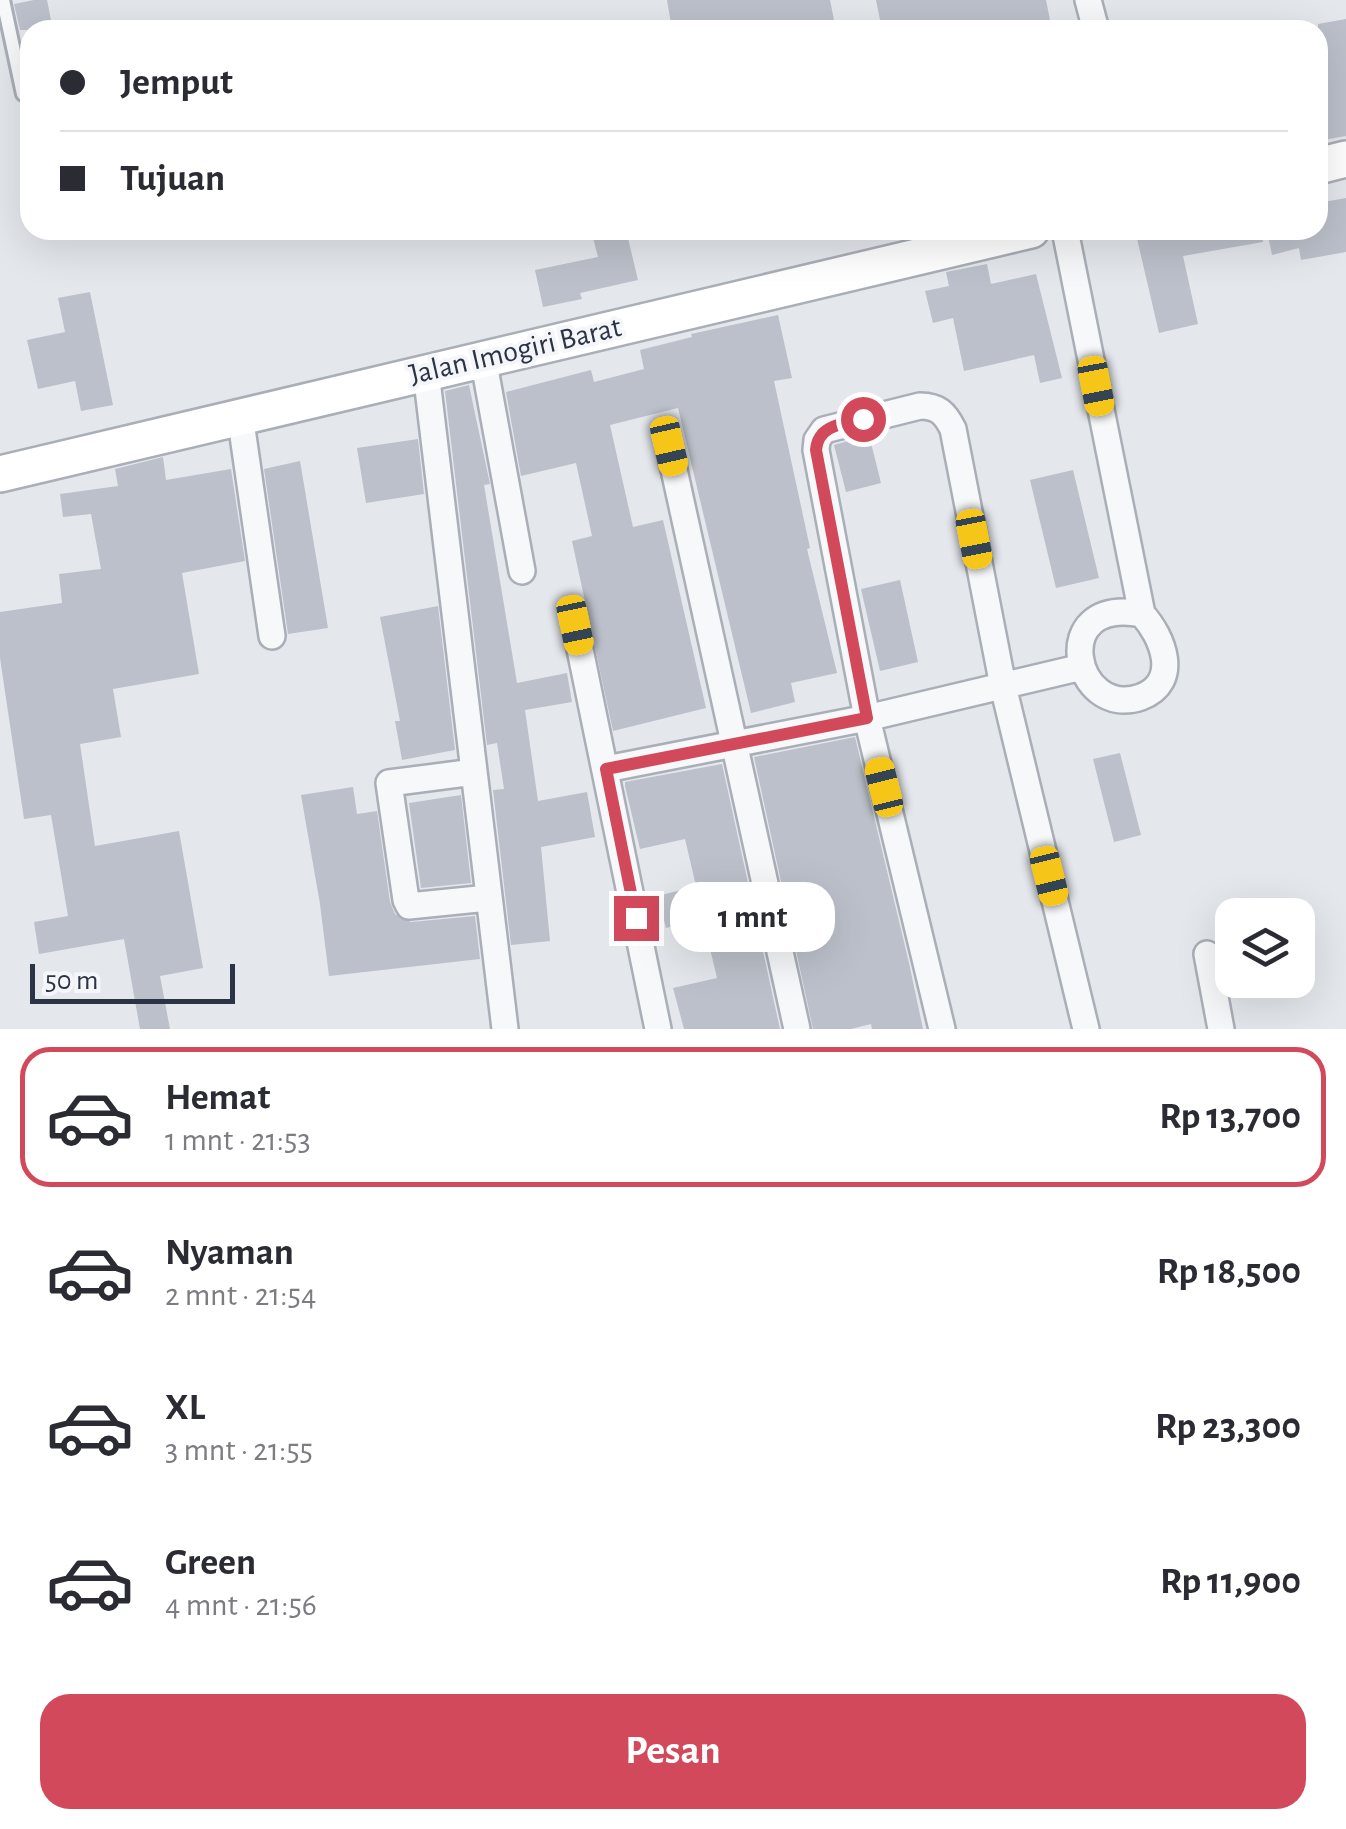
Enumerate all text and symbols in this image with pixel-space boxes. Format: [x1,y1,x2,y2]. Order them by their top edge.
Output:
text: Jemput [120,64,233,102]
text: Tujuan [120,160,225,198]
street label: Jalan Imogiri Barat [406,312,625,390]
car [1076,354,1116,418]
route start [841,397,886,442]
car [648,413,690,479]
car [954,507,994,571]
car [554,593,596,657]
car [862,754,906,820]
car [1027,843,1071,909]
callout: 1 mnt [671,883,836,953]
route end [614,896,659,941]
map controls [1215,898,1315,998]
button: layers [1215,898,1315,998]
text: 1 mnt [718,901,787,933]
scale bar [30,959,235,1004]
text: 50 m [45,967,99,995]
icon: car [45,1072,135,1162]
text: Hemat [165,1079,270,1117]
text: Rp 13,700 [1159,1098,1301,1136]
text: 1 mnt · 21:53 [165,1124,311,1156]
icon: car [45,1227,135,1317]
text: Nyaman [165,1234,294,1272]
text: Rp 18,500 [1157,1253,1301,1291]
text: 2 mnt · 21:54 [165,1279,316,1311]
icon: car [45,1382,135,1472]
text: XL [165,1389,205,1427]
text: Rp 23,300 [1155,1408,1301,1446]
text: 3 mnt · 21:55 [165,1434,313,1466]
icon: car [45,1537,135,1627]
text: Green [165,1544,256,1582]
text: Rp 11,900 [1160,1563,1301,1601]
text: 4 mnt · 21:56 [165,1589,317,1621]
button: Pesan [40,1694,1306,1809]

